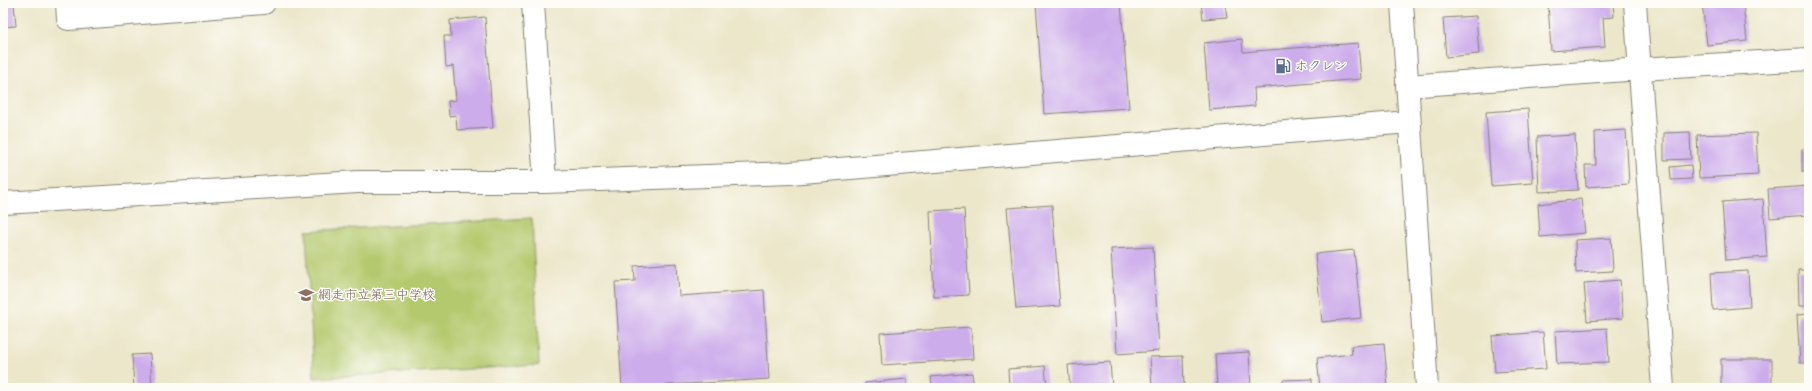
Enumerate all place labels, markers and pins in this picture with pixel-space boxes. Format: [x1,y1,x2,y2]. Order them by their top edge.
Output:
fuel station icon: ホクレン [1274,57,1292,75]
place label: ホクレン [1295,58,1347,74]
school or university icon: 網走市立第三中学校 [297,286,315,304]
place label: 網走市立第三中学校 [318,287,435,303]

